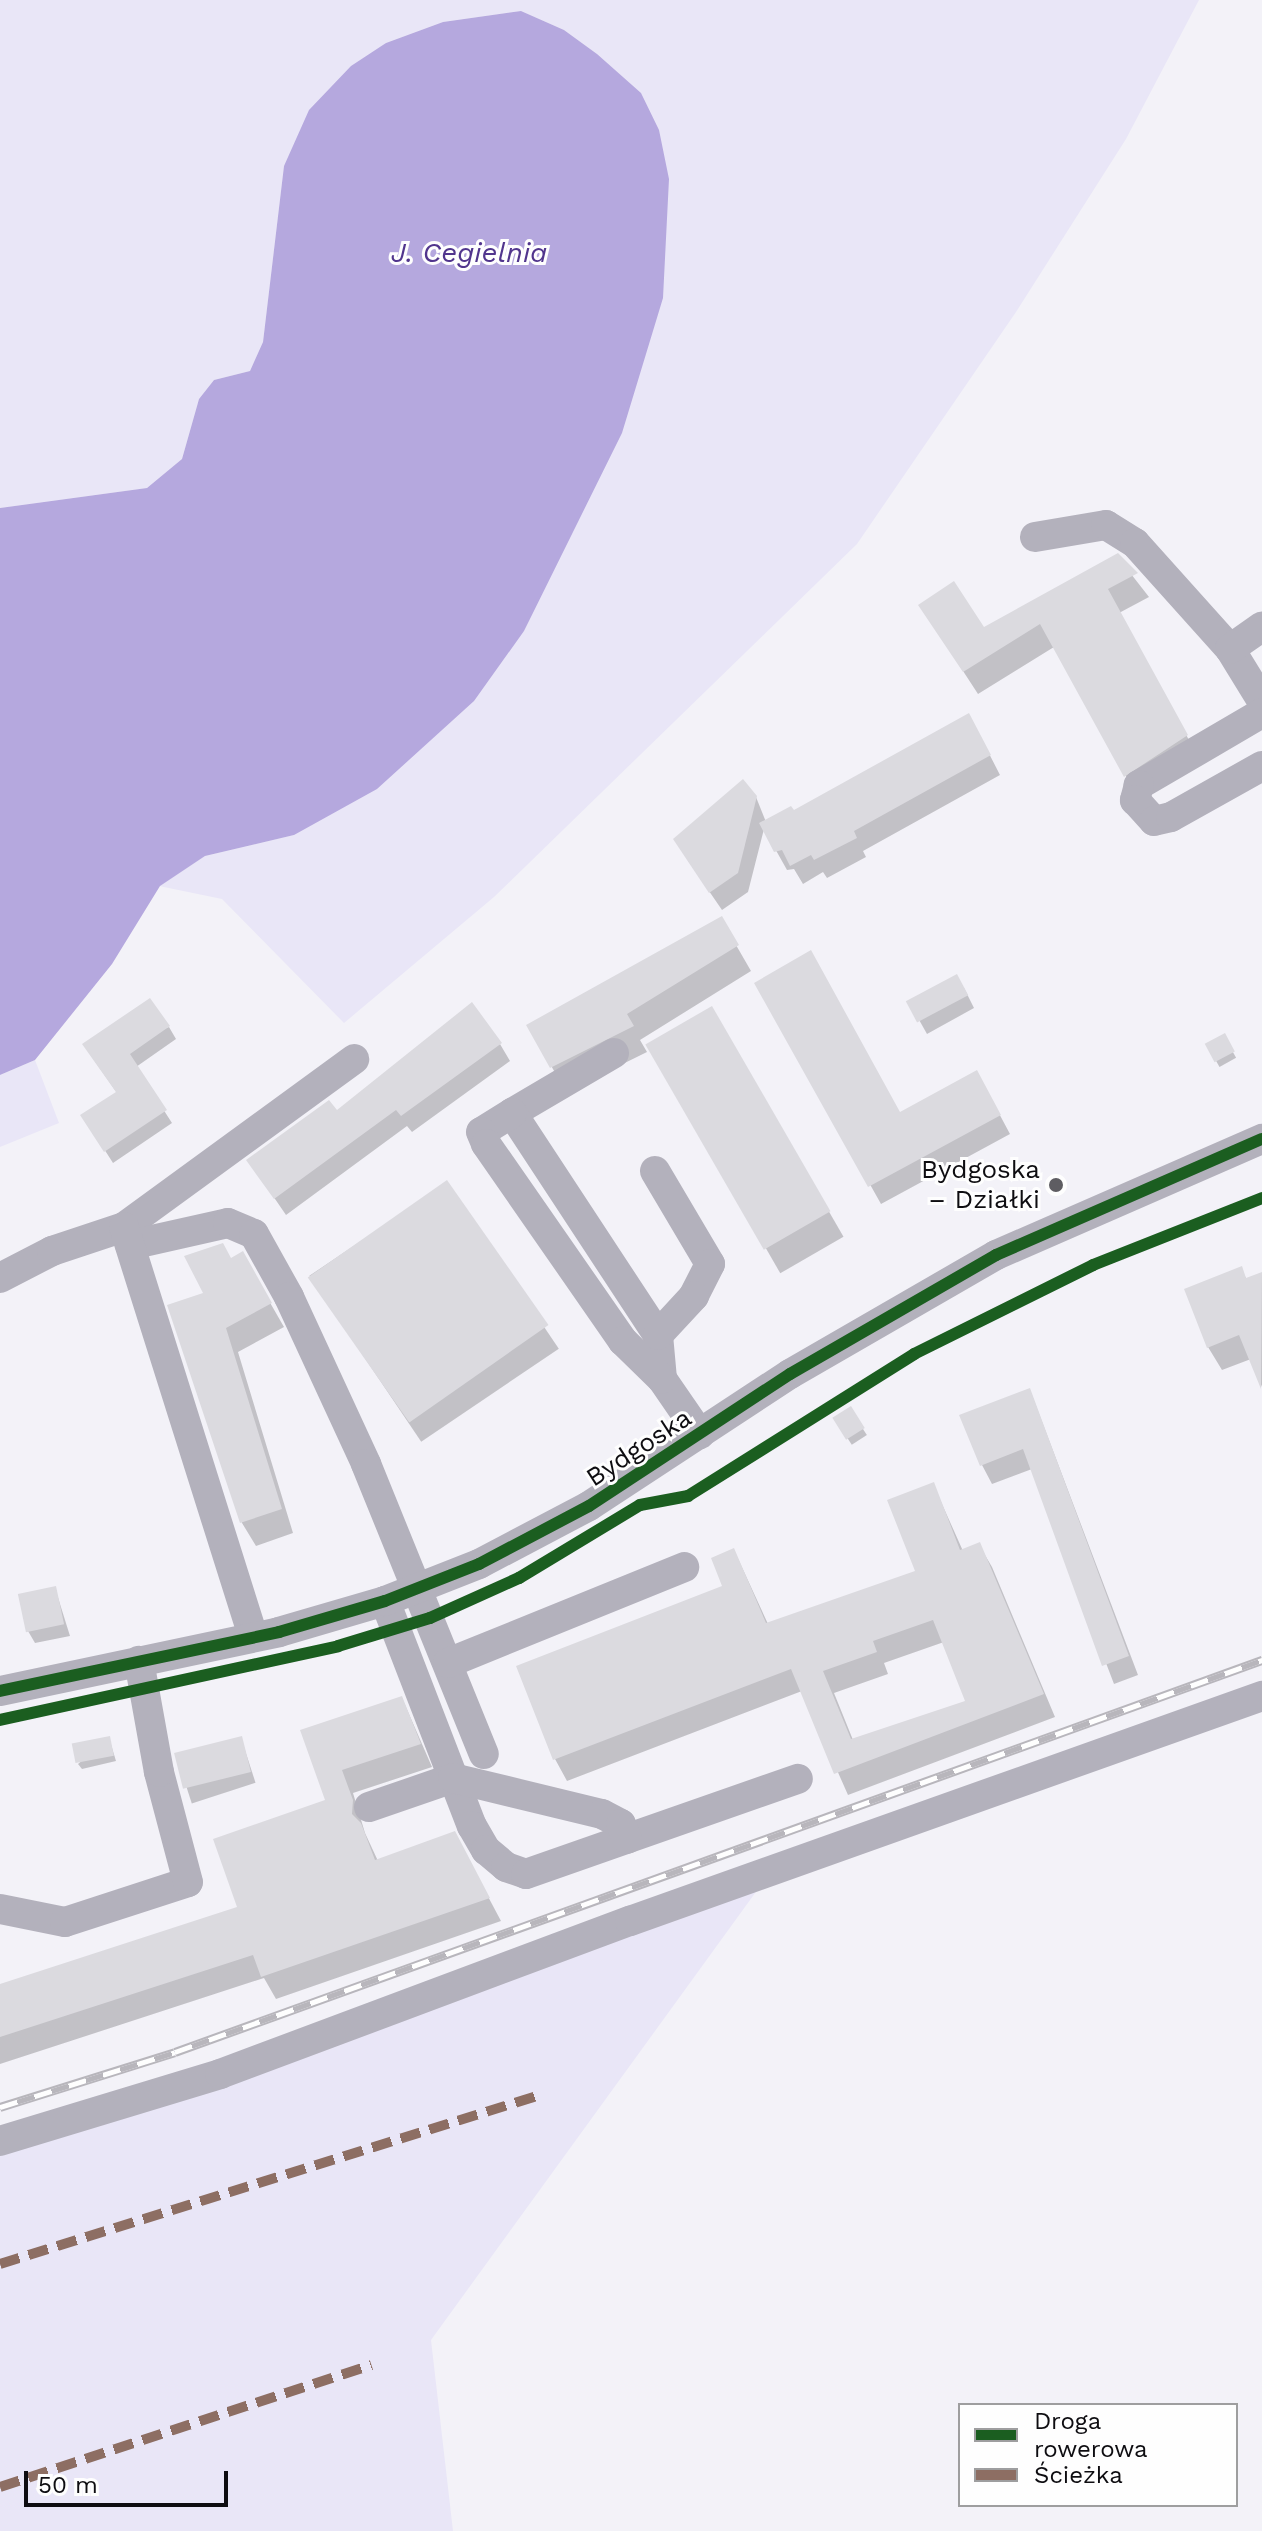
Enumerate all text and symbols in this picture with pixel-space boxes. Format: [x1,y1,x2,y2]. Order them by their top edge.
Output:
water label: J. Cegielnia [391,236,547,270]
place label: Bydgoska – Działki [921,1154,1040,1216]
marker: Bydgoska – Działki [1047,1176,1065,1194]
street label: Bydgoska [581,1403,697,1493]
legend [958,2403,1238,2507]
text: Droga rowerowa [1034,2407,1148,2463]
scale bar [28,2455,232,2505]
text: Ścieżka [1034,2461,1123,2489]
text: 50 m [38,2471,98,2499]

